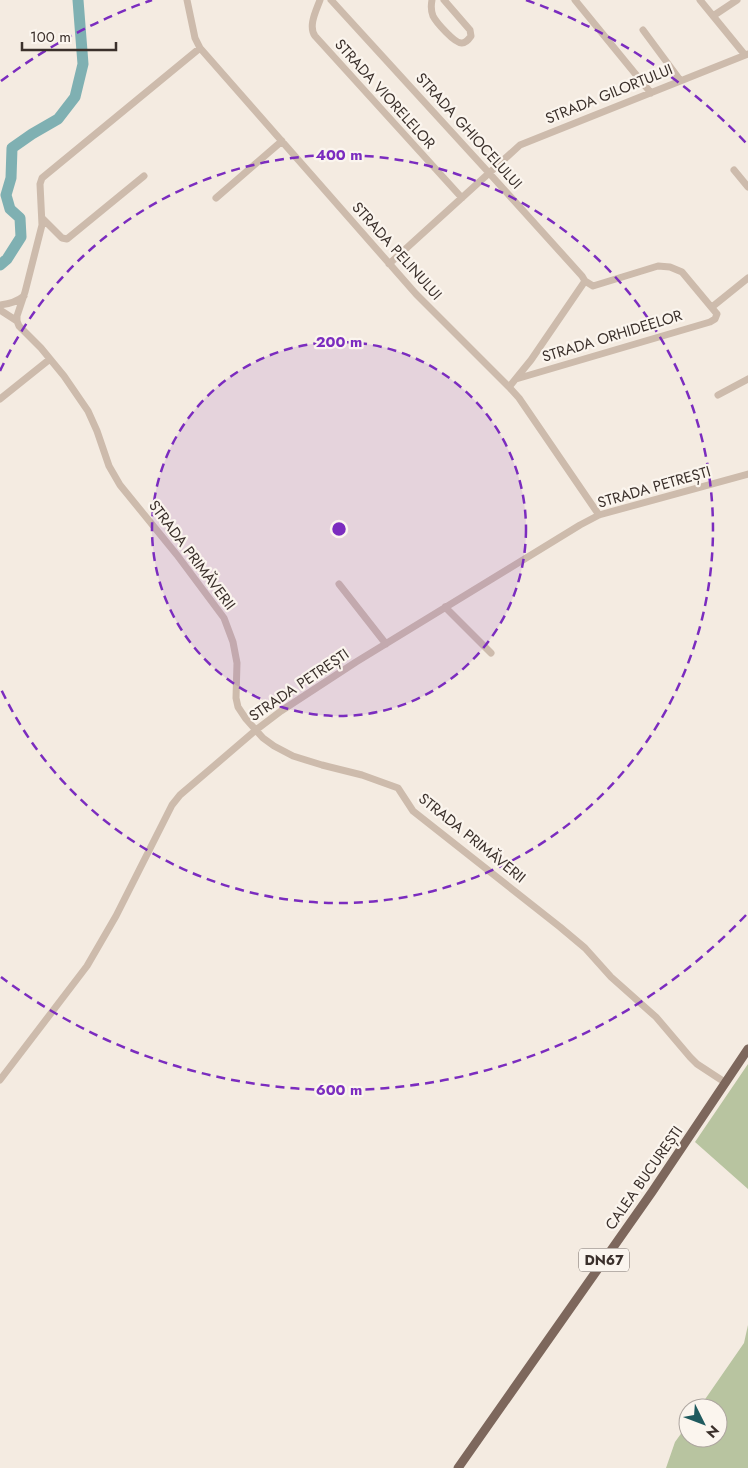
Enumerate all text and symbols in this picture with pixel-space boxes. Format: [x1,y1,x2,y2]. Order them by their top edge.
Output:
scale bar [22,20,116,52]
text: 100 m [30,26,71,48]
street label: STRADA VIORELELOR [330,34,441,154]
street label: STRADA GILORTULUI [542,58,676,130]
street label: STRADA GHIOCELULUI [411,68,527,194]
text: 400 m [315,144,363,166]
street label: STRADA PELINULUI [347,197,447,305]
street label: STRADA ORHIDEELOR [539,304,685,368]
text: 200 m [316,331,362,353]
street label: STRADA PETREȘTI [595,460,713,514]
street label: STRADA PRIMĂVERII [143,496,241,614]
centre of rings [330,520,348,538]
street label: STRADA PETREȘTI [245,643,353,727]
street label: STRADA PRIMĂVERII [414,788,530,888]
text: 600 m [316,1079,362,1101]
street label: CALEA BUCUREȘTI [600,1122,688,1234]
road number: DN67 [579,1248,629,1272]
north arrow [678,1398,728,1448]
text: N [702,1421,724,1443]

